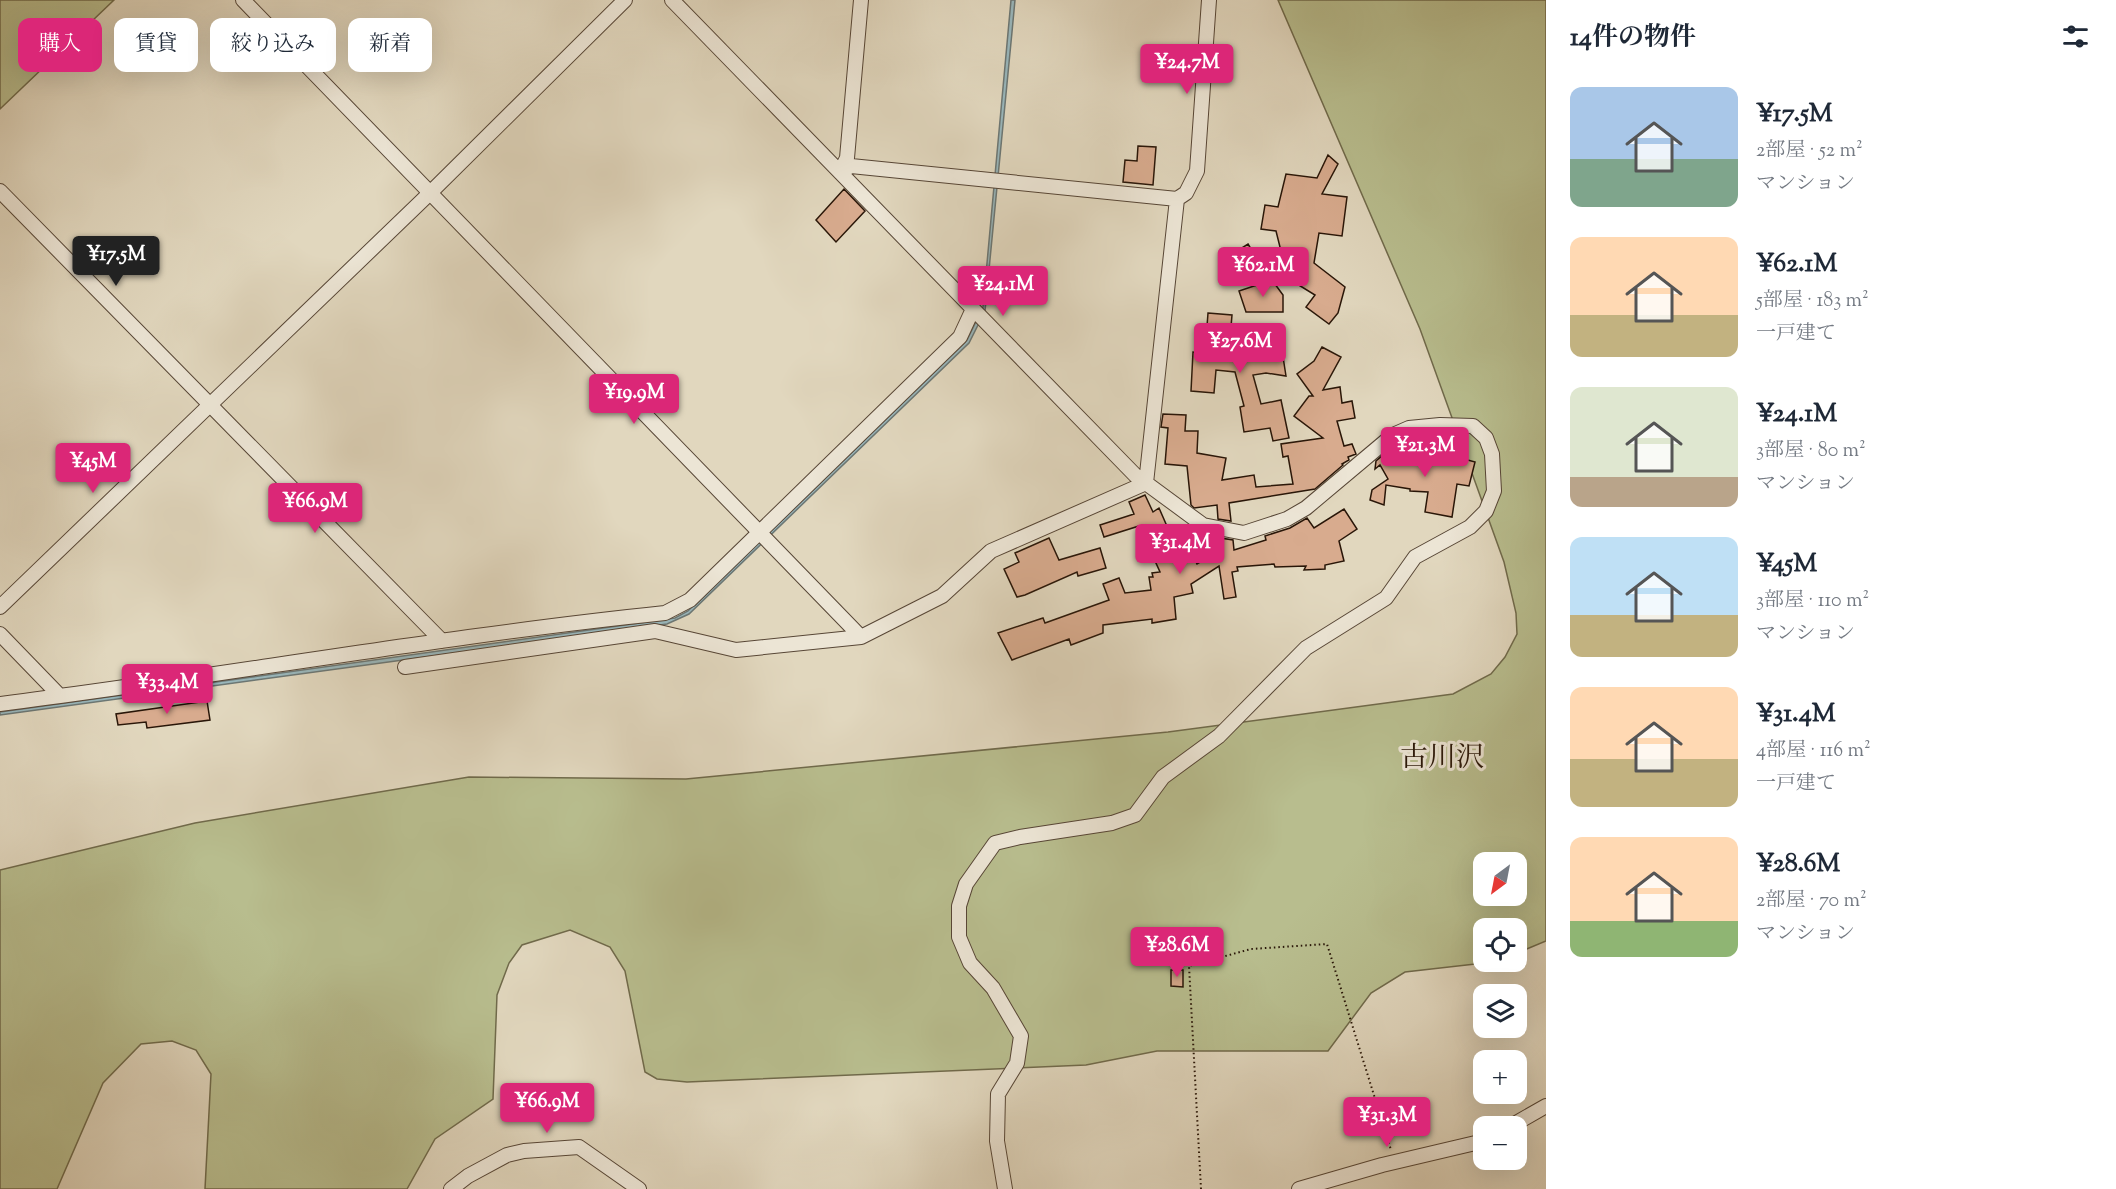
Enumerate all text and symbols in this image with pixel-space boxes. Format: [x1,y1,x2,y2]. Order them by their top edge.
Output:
chip: 購入 [18,18,102,72]
chip: 賃貸 [114,18,198,72]
chip: 絞り込み [210,18,336,72]
chip: 新着 [348,18,432,72]
text: 14件の物件 [1570,20,1696,57]
icon: filters [2059,20,2092,53]
pin: ¥24.7M [1138,44,1236,95]
text: ¥24.7M [1154,49,1220,78]
text: ¥17.5M [1756,96,1833,133]
icon: home [1618,111,1690,183]
text: 2部屋 · 52 m² [1756,137,1863,166]
text: マンション [1756,170,1855,199]
pin: ¥17.5M [67,236,165,287]
text: ¥17.5M [86,241,146,270]
text: ¥62.1M [1756,246,1837,283]
pin: ¥62.1M [1214,247,1312,298]
text: ¥62.1M [1232,252,1294,281]
icon: home [1618,261,1690,333]
pin: ¥24.1M [954,266,1052,317]
text: ¥24.1M [972,271,1034,300]
text: 5部屋 · 183 m² [1756,287,1869,316]
text: 一戸建て [1756,320,1836,349]
pin: ¥27.6M [1191,323,1289,374]
text: ¥27.6M [1208,328,1272,357]
pin: ¥19.9M [585,374,683,425]
text: ¥19.9M [603,379,665,408]
text: ¥24.1M [1756,396,1837,433]
icon: home [1618,411,1690,483]
pin: ¥21.3M [1376,427,1474,478]
text: ¥21.3M [1395,432,1455,461]
text: 3部屋 · 80 m² [1756,437,1866,466]
pin: ¥45M [57,443,129,494]
text: ¥45M [70,448,117,477]
text: マンション [1756,470,1855,499]
pin: ¥66.9M [266,483,364,534]
text: ¥66.9M [282,488,348,517]
pin: ¥31.4M [1131,524,1229,575]
text: ¥31.4M [1149,529,1211,558]
text: ¥45M [1756,546,1817,583]
icon: home [1618,561,1690,633]
text: 3部屋 · 110 m² [1756,587,1869,616]
text: マンション [1756,620,1855,649]
pin: ¥33.4M [118,664,216,715]
text: ¥33.4M [136,669,198,698]
text: ¥31.4M [1756,696,1836,733]
icon: home [1618,711,1690,783]
text: 4部屋 · 116 m² [1756,737,1871,766]
district label: 古川沢 [1400,739,1484,779]
text: 一戸建て [1756,770,1836,799]
text: ¥28.6M [1756,846,1840,883]
north arrow [1473,852,1527,906]
map controls [1473,852,1527,1170]
icon: home [1618,861,1690,933]
text: 2部屋 · 70 m² [1756,887,1867,916]
button: locate [1473,918,1527,972]
text: マンション [1756,920,1855,949]
pin: ¥28.6M [1128,927,1226,978]
text: ¥28.6M [1145,932,1209,961]
button: layers [1473,984,1527,1038]
button: + [1473,1050,1527,1104]
pin: ¥66.9M [498,1083,596,1134]
text: ¥66.9M [514,1088,580,1117]
pin: ¥31.3M [1338,1097,1436,1148]
text: ¥31.3M [1357,1102,1417,1131]
button: − [1473,1116,1527,1170]

